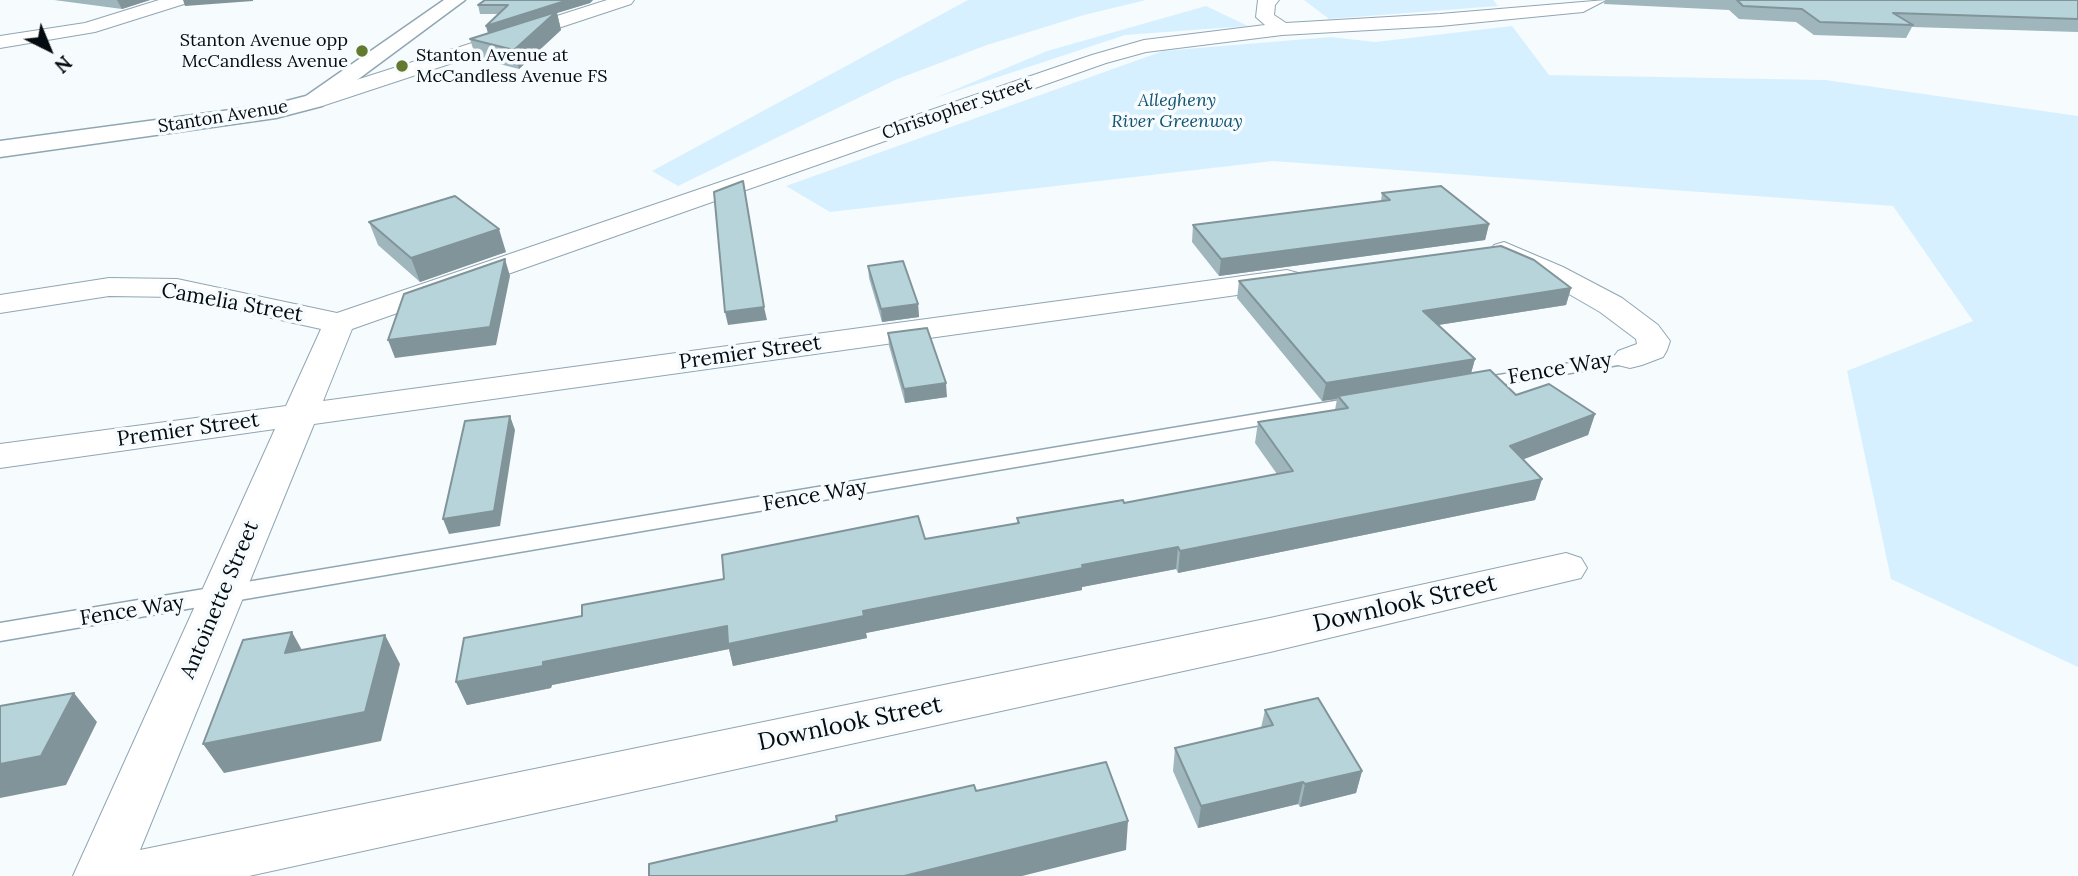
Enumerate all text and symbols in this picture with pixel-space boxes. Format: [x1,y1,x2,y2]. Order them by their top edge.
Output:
north arrow [14,14,84,84]
place label: Stanton Avenue opp McCandless Avenue [180,30,348,72]
marker: Stanton Avenue opp McCandless Avenue [354,43,370,59]
place label: Stanton Avenue at McCandless Avenue FS [416,45,607,88]
text: N [50,51,77,78]
marker: Stanton Avenue at McCandless Avenue FS [394,58,410,74]
street label: Christopher Street [879,73,1035,145]
park label: Allegheny River Greenway [1111,90,1243,132]
street label: Stanton Avenue [156,96,290,138]
street label: Camelia Street [159,278,305,328]
street label: Premier Street [677,331,823,375]
street label: Fence Way [1506,347,1614,391]
street label: Premier Street [115,408,261,452]
street label: Fence Way [761,474,869,518]
street label: Antoinette Street [175,517,265,683]
street label: Downlook Street [1311,569,1499,639]
street label: Fence Way [78,590,186,632]
street label: Downlook Street [755,690,945,758]

